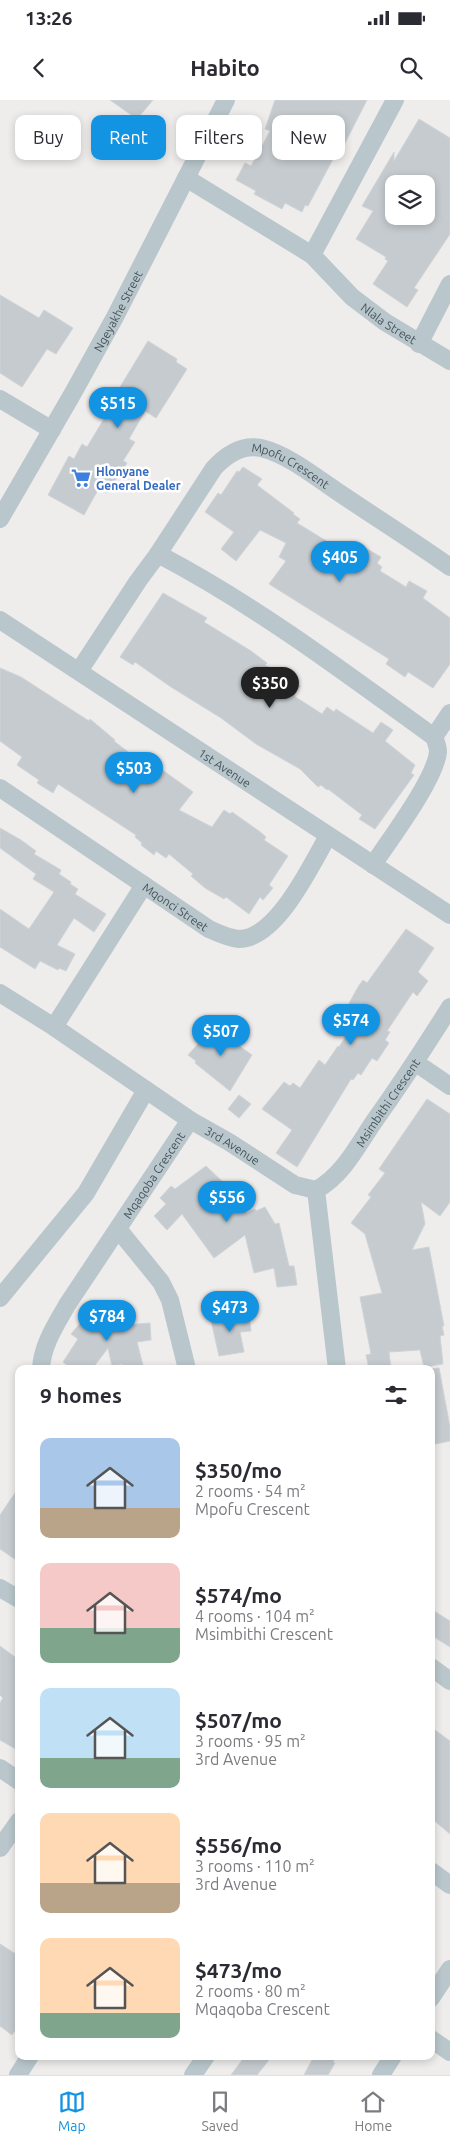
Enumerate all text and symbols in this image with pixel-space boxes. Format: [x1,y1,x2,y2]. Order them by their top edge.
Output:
text: 13:26 [25,7,73,29]
icon: back [25,54,53,82]
icon: search [397,54,425,82]
text: Habito [190,55,260,80]
chip: Buy [15,115,81,160]
chip: Rent [91,115,166,160]
chip: Filters [176,115,262,160]
chip: New [272,115,345,160]
map controls [385,175,435,225]
button: layers [385,175,435,225]
street label: Ngeyakhe Street [91,268,144,354]
street label: Nlala Street [359,300,419,346]
pin: $515 [88,386,148,429]
text: $515 [100,394,136,412]
street label: Mpofu Crescent [251,440,332,491]
place label: Hlonyane General Dealer [96,465,181,492]
supermarket icon: Hlonyane General Dealer [70,467,92,489]
pin: $405 [310,540,370,583]
text: $405 [322,548,358,566]
pin: $350 [240,666,300,709]
text: $350 [252,674,288,692]
street label: 1st Avenue [196,746,254,789]
pin: $503 [104,752,164,794]
text: $503 [116,759,152,777]
street label: Mqonci Street [141,880,211,933]
pin: $574 [321,1004,381,1046]
text: $574 [333,1011,369,1029]
pin: $507 [191,1014,251,1057]
text: $507 [203,1022,239,1040]
street label: Msimbithi Crescent [353,1056,422,1149]
street label: 3rd Avenue [203,1123,262,1167]
street label: Mqaqoba Crescent [120,1129,187,1221]
pin: $556 [197,1180,257,1223]
text: $556 [209,1188,245,1206]
pin: $473 [200,1290,260,1333]
text: $473 [212,1298,248,1316]
pin: $784 [77,1300,137,1342]
text: $784 [89,1307,125,1325]
icon: filters [382,1381,410,1409]
text: 9 homes [40,1383,122,1407]
icon: home [80,1458,140,1518]
text: $350/mo [195,1458,282,1482]
text: 2 rooms · 54 m² [195,1482,306,1500]
text: Mpofu Crescent [195,1500,310,1518]
icon: home [80,1583,140,1643]
text: $574/mo [195,1583,282,1607]
text: 4 rooms · 104 m² [195,1607,315,1625]
text: Msimbithi Crescent [195,1625,333,1643]
icon: home [80,1708,140,1768]
text: $507/mo [195,1708,282,1732]
text: 3 rooms · 95 m² [195,1732,306,1750]
text: 3rd Avenue [195,1750,277,1768]
icon: home [80,1833,140,1893]
text: $556/mo [195,1833,282,1857]
text: 3 rooms · 110 m² [195,1857,315,1875]
text: 3rd Avenue [195,1875,277,1893]
icon: home [80,1958,140,2018]
text: $473/mo [195,1958,282,1982]
text: 2 rooms · 80 m² [195,1982,306,2000]
text: Mqaqoba Crescent [195,2000,330,2018]
tab: Map [58,2088,86,2134]
tab: Saved [201,2088,239,2134]
tab: Home [354,2088,392,2134]

